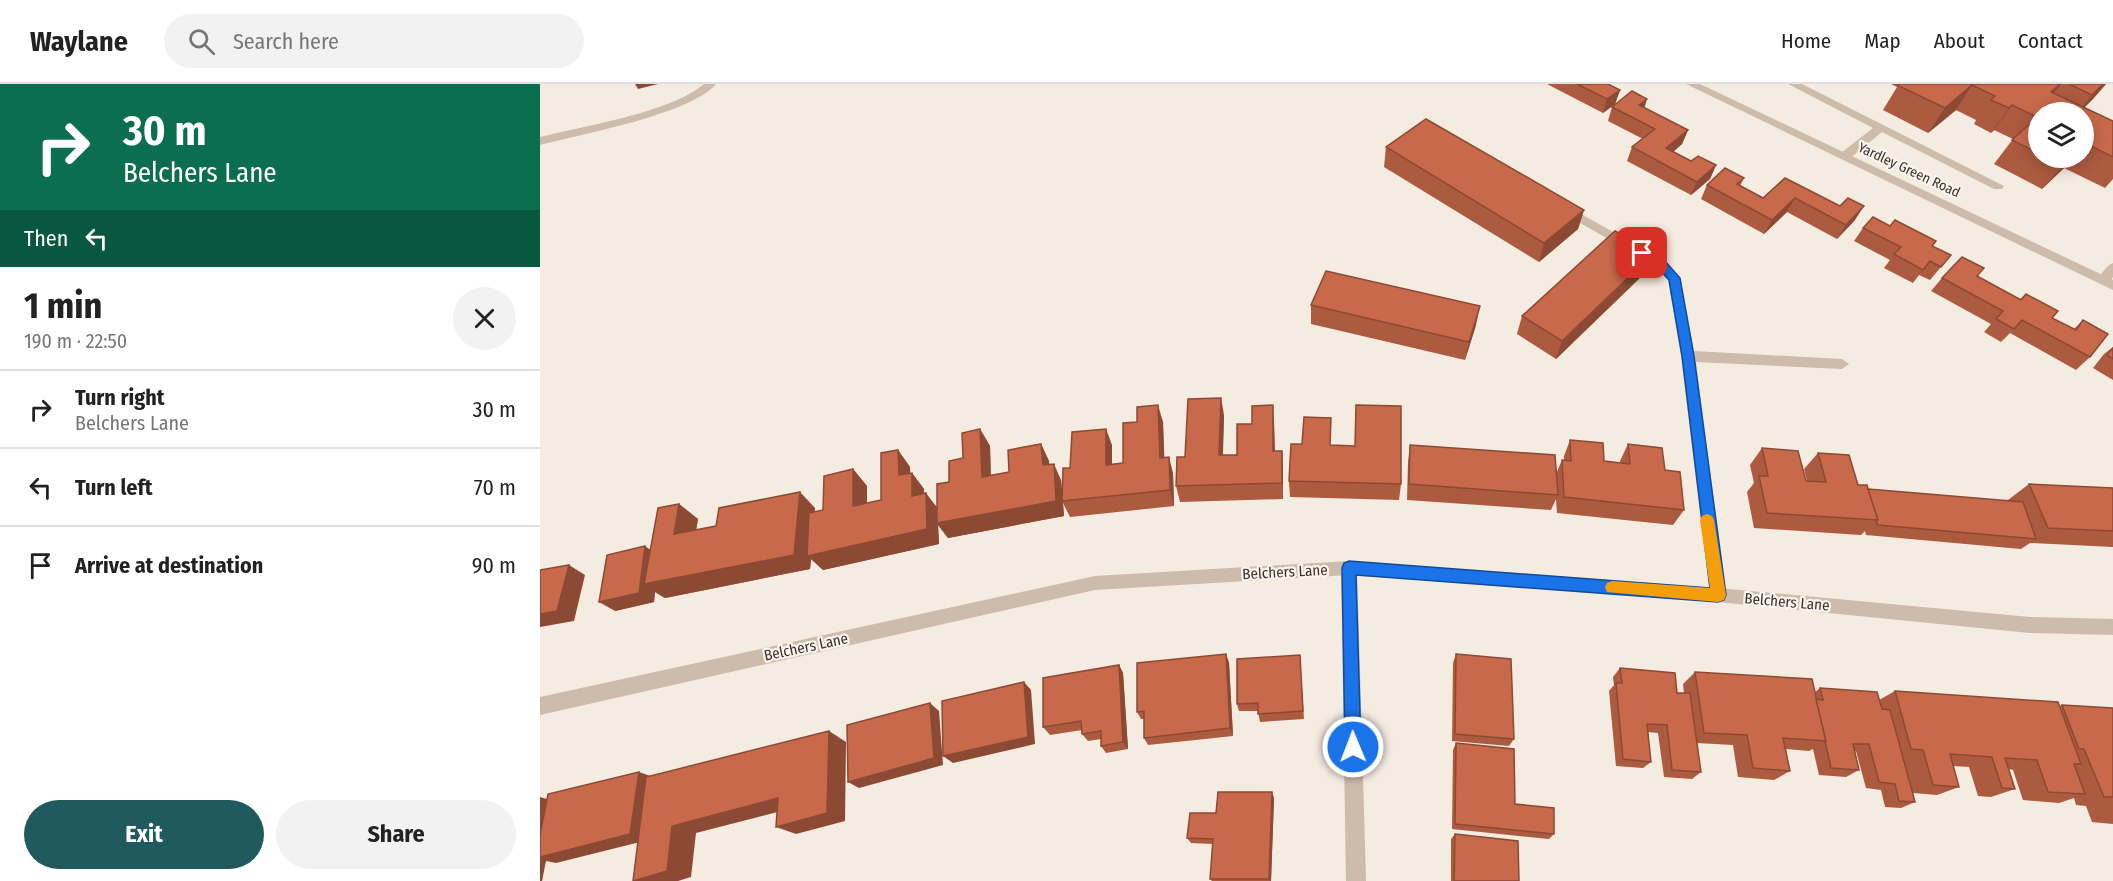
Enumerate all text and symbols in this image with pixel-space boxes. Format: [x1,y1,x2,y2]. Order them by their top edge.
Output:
search box [164,14,584,68]
text: Waylane [30,25,128,58]
icon: search [185,25,218,58]
text: Search here [233,28,339,55]
text: Home [1781,28,1831,54]
text: Map [1864,28,1901,54]
text: About [1934,28,1985,54]
text: Contact [2018,28,2083,54]
map controls [2028,102,2094,168]
button: layers [2028,102,2094,168]
text: 30 m [123,106,207,156]
icon: right [24,108,102,186]
street label: Yardley Green Road [1855,139,1963,201]
text: Belchers Lane [123,157,277,189]
icon: left [80,222,113,255]
text: Then [24,225,68,252]
pin [1616,227,1667,278]
icon: arrive [1625,236,1658,269]
text: 1 min [24,284,102,328]
button: close [453,287,516,350]
text: 190 m · 22:50 [24,329,127,353]
text: Turn right [75,384,164,411]
icon: right [24,393,57,426]
text: 30 m [473,396,516,423]
text: Belchers Lane [75,411,189,435]
icon: left [24,471,57,504]
text: Turn left [75,474,153,501]
text: 70 m [474,474,516,501]
icon: arrive [24,549,57,582]
text: Arrive at destination [75,552,263,579]
text: 90 m [472,552,516,579]
street label: Belchers Lane [1242,561,1328,583]
street label: Belchers Lane [1744,589,1830,615]
street label: Belchers Lane [762,629,850,665]
position arrow [1321,715,1385,779]
button: Exit [24,800,264,869]
button: Share [276,800,516,869]

